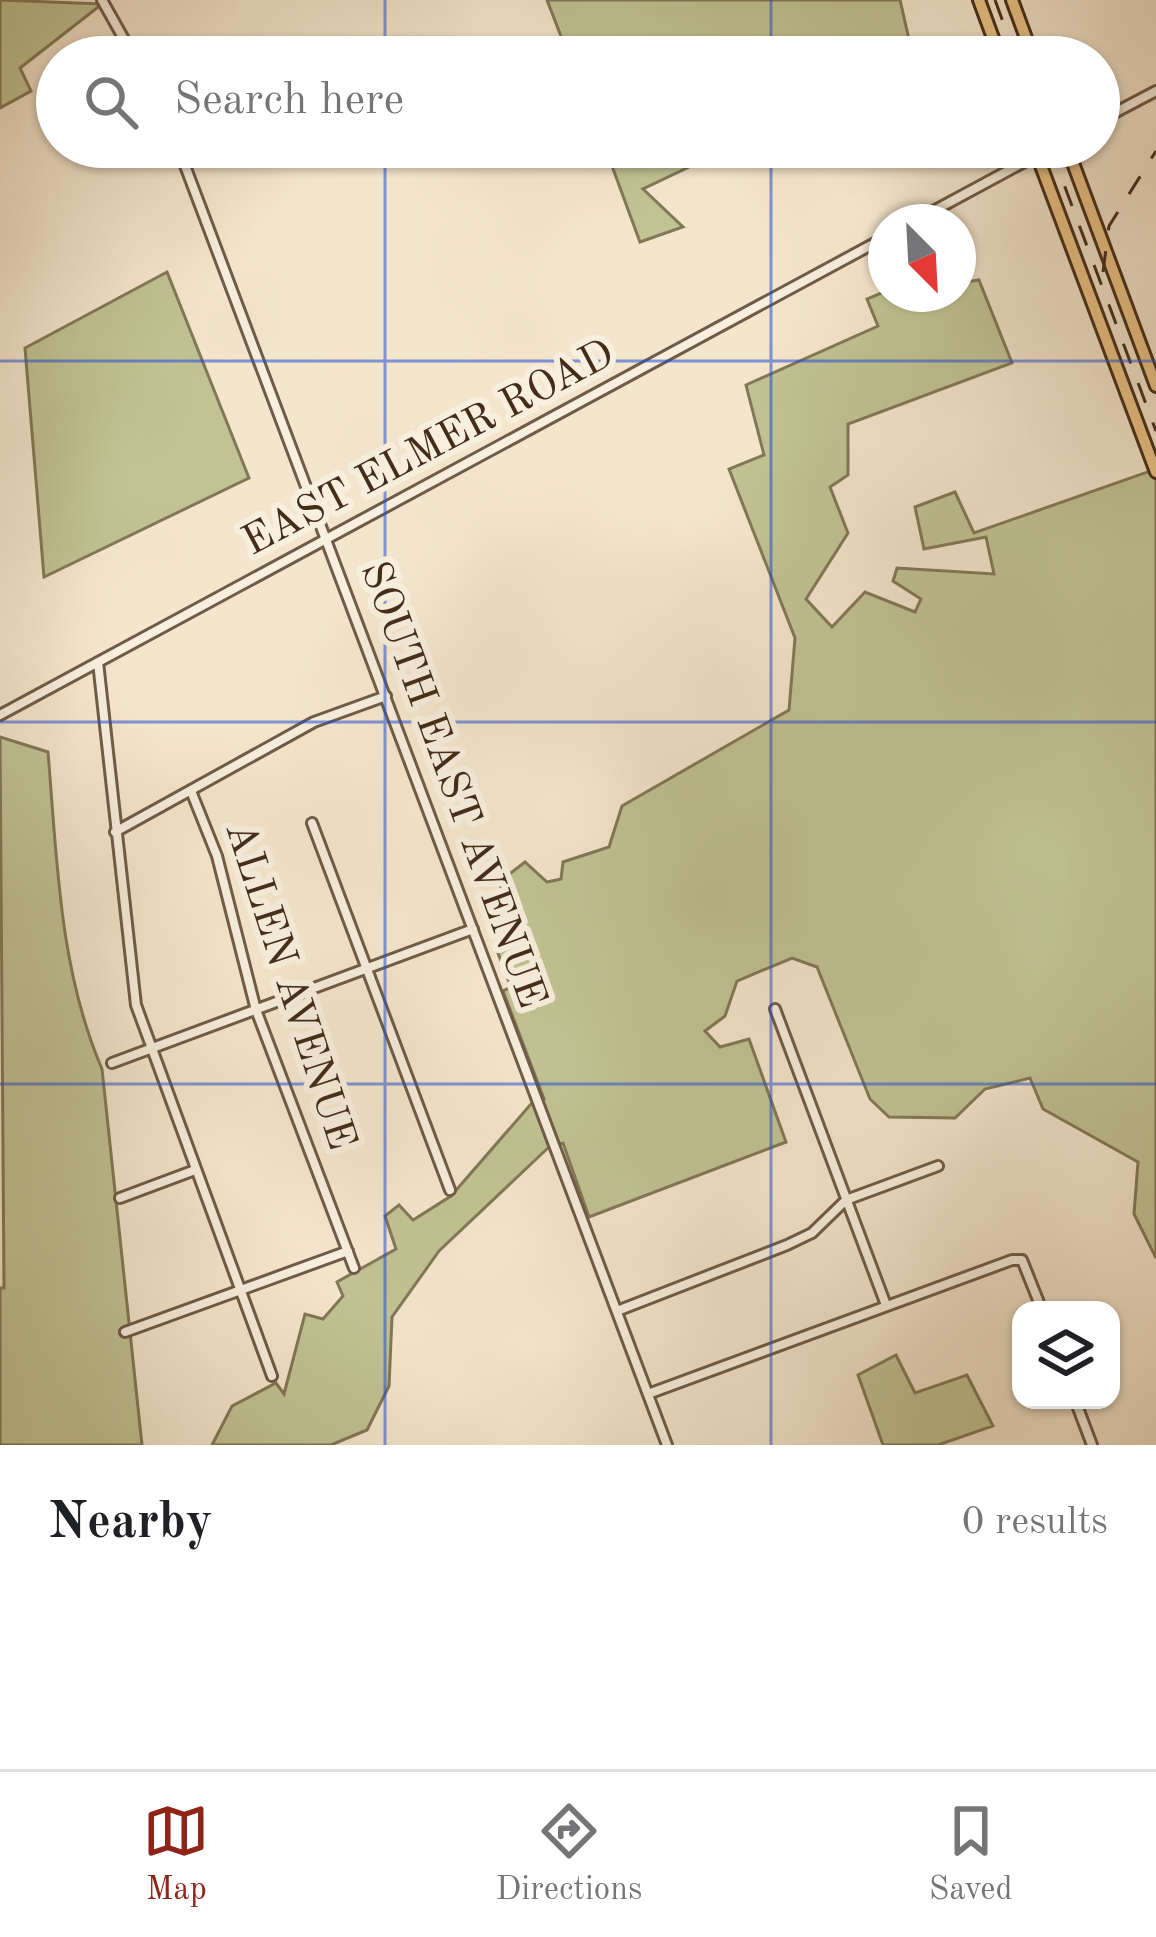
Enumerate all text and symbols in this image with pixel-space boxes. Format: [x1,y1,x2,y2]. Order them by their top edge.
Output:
search box [36,36,1120,168]
icon: search [78,69,144,135]
text: Search here [174,79,404,124]
north arrow [868,204,976,312]
street label: EAST ELMER ROAD [236,333,622,565]
street label: SOUTH EAST AVENUE [352,556,552,1014]
street label: ALLEN AVENUE [216,817,362,1155]
map controls [1012,1301,1120,1409]
button: layers [1012,1301,1120,1409]
text: Nearby [48,1498,213,1549]
text: 0 results [962,1503,1108,1542]
tab: Map [143,1798,209,1911]
tab: Directions [496,1798,642,1911]
tab: Saved [929,1798,1013,1911]

